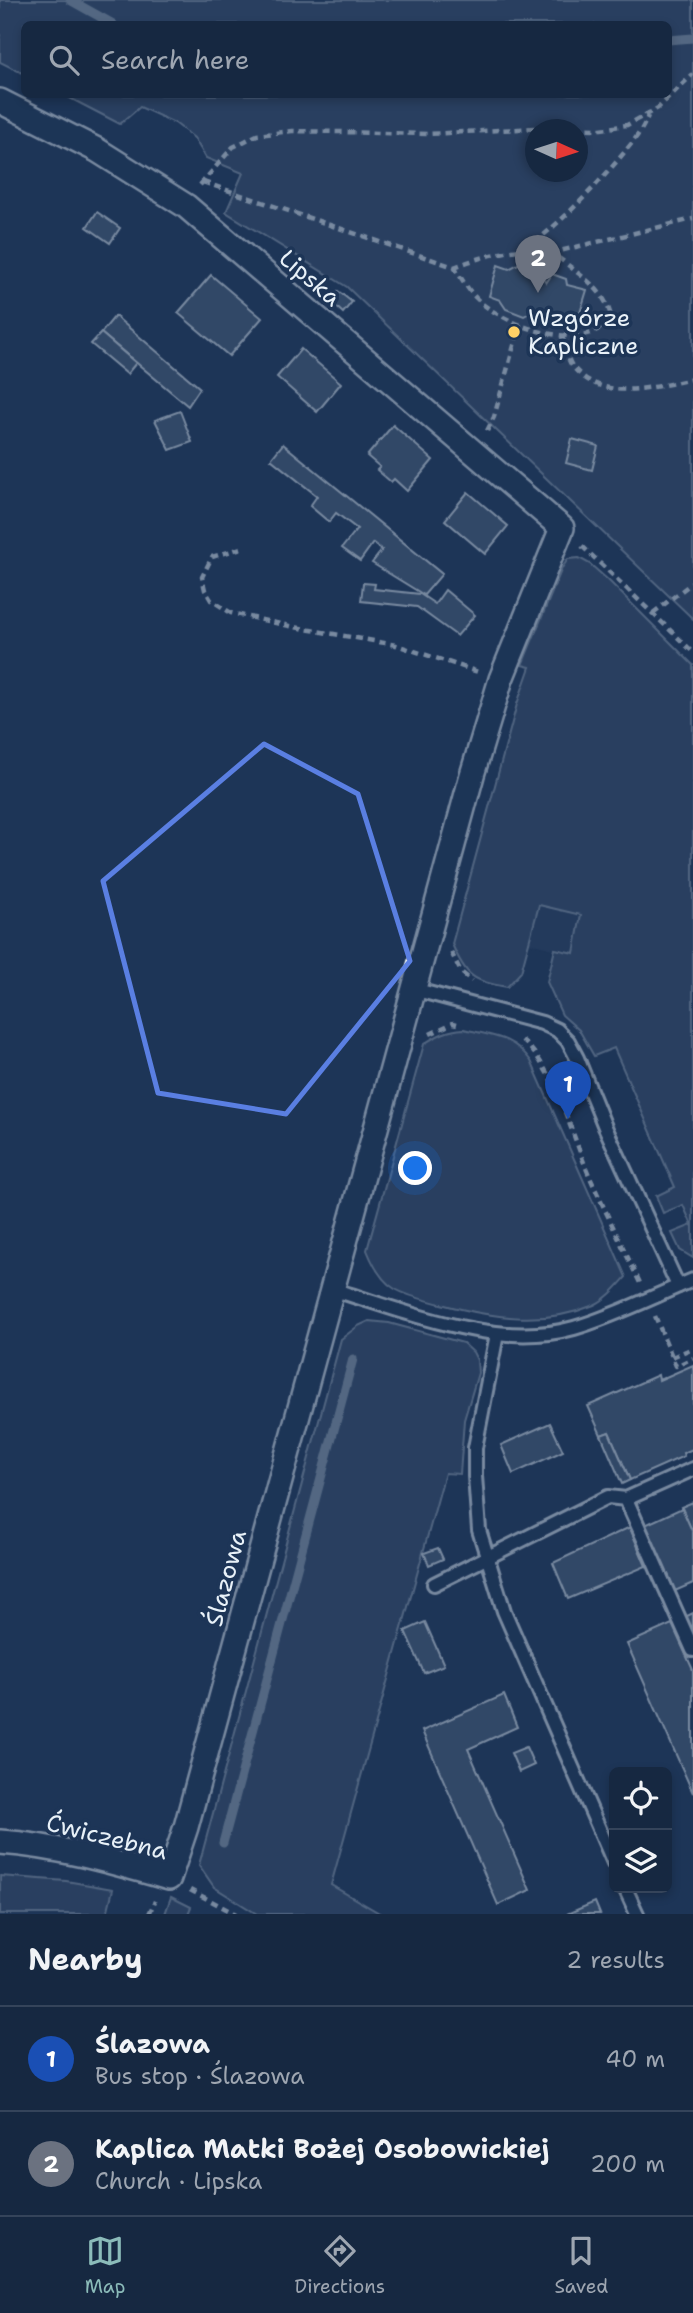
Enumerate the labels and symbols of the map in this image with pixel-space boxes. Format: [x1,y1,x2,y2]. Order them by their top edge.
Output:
north arrow [525,119,588,182]
pin: 2 [515,235,561,293]
street label: Lipska [272,242,348,314]
place label: Wzgórze Kapliczne [528,302,639,362]
marker: Wzgórze Kapliczne [506,324,522,340]
pin: 1 [545,1061,591,1119]
your location [398,1151,432,1185]
street label: Ślazowa [198,1526,254,1630]
street label: Ćwiczebna [43,1807,171,1867]

